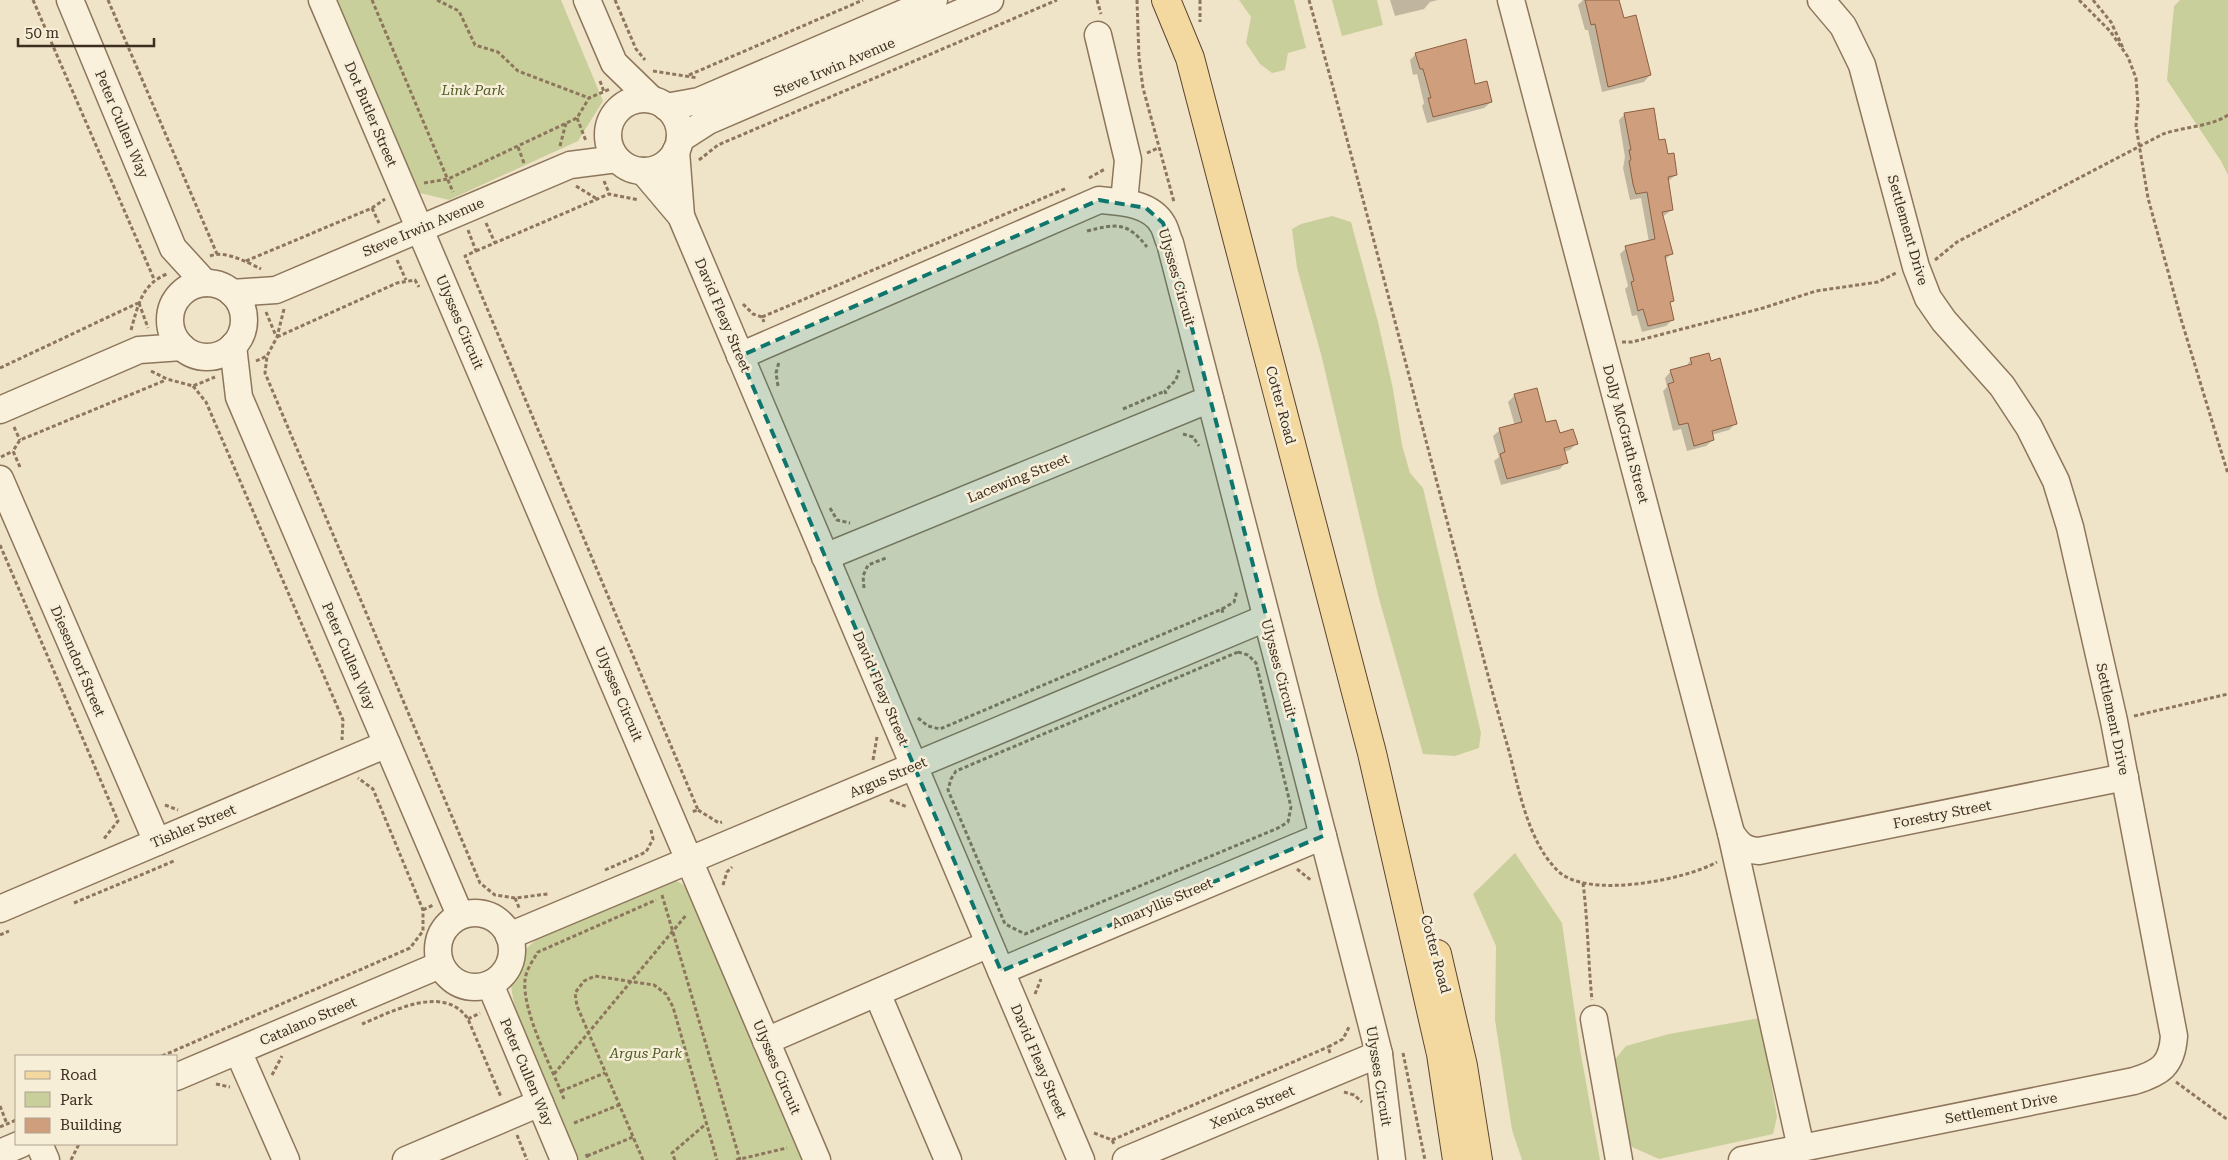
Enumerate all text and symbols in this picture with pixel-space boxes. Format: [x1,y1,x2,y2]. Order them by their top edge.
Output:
scale bar [18,15,154,47]
text: 50 m [25,24,60,42]
street label: Steve Irwin Avenue [771,34,897,100]
street label: Dot Butler Street [342,59,400,169]
street label: Peter Cullen Way [92,68,152,181]
park label: Link Park [440,82,505,98]
street label: Settlement Drive [1885,173,1931,287]
street label: Steve Irwin Avenue [360,194,486,260]
street label: Ulysses Circuit [1155,226,1199,328]
street label: David Fleay Street [692,255,754,375]
street label: Ulysses Circuit [433,272,487,372]
street label: Dolly McGrath Street [1600,363,1652,505]
street label: Cotter Road [1263,364,1299,446]
street label: Lacewing Street [965,450,1071,506]
street label: Peter Cullen Way [319,600,379,713]
street label: Diesendorf Street [47,603,109,719]
street label: Ulysses Circuit [1258,617,1300,719]
street label: David Fleay Street [850,628,912,748]
street label: Ulysses Circuit [592,644,646,744]
street label: Settlement Drive [2093,662,2133,777]
street label: Argus Street [847,754,929,800]
street label: Forestry Street [1892,797,1992,831]
street label: Tishler Street [148,801,238,851]
street label: Amaryllis Street [1109,875,1215,931]
street label: Cotter Road [1418,913,1454,995]
street label: Catalano Street [257,993,359,1049]
street label: David Fleay Street [1008,1001,1070,1121]
street label: Peter Cullen Way [497,1016,557,1129]
street label: Ulysses Circuit [750,1017,804,1117]
street label: Ulysses Circuit [1363,1025,1395,1127]
park label: Argus Park [609,1045,683,1061]
legend [15,1055,178,1145]
text: Road [60,1066,97,1084]
street label: Xenica Street [1207,1082,1297,1132]
street label: Settlement Drive [1944,1089,2059,1127]
text: Park [60,1091,94,1109]
text: Building [60,1116,122,1134]

